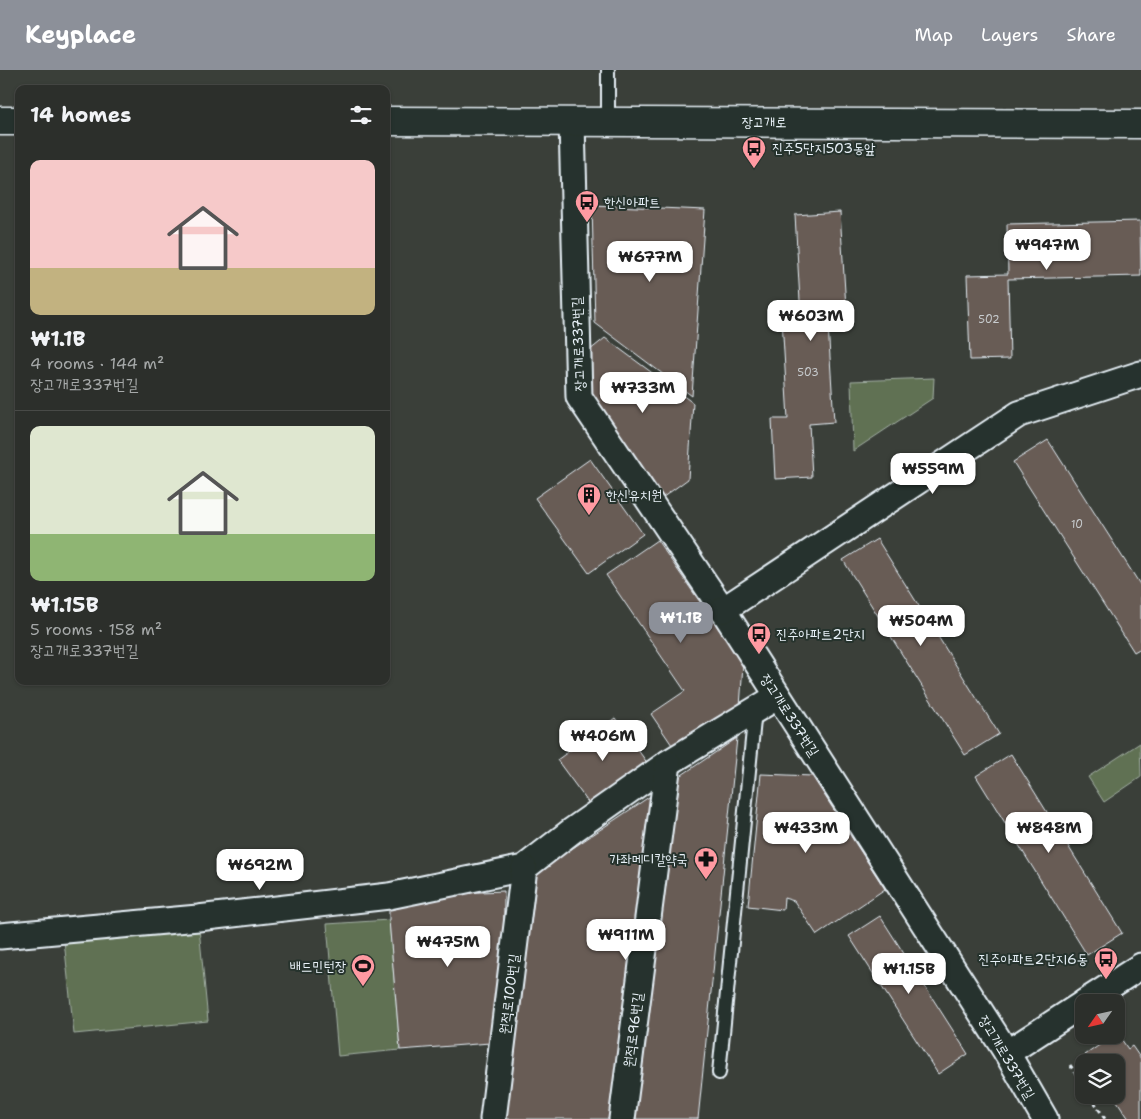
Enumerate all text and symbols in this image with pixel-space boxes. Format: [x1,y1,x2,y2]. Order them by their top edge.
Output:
text: Keyplace [25,19,136,51]
text: Map [915,23,953,47]
text: Layers [981,23,1038,47]
text: Share [1066,23,1116,47]
text: 14 homes [30,101,131,129]
icon: filters [347,101,375,129]
street label: 장고개로 [741,113,787,131]
bus stop icon: 진주5단지503동앞 [741,135,767,169]
place label: 진주5단지503동앞 [772,139,876,157]
bus stop icon: 한신아파트 [574,189,600,223]
icon: home [158,193,248,283]
place label: 한신아파트 [604,193,660,211]
pin: ₩947M [1012,228,1082,271]
text: ₩947M [1015,234,1079,255]
pin: ₩677M [615,240,685,283]
text: ₩677M [618,246,682,267]
street label: 장고개로337번길 [567,296,589,392]
pin: ₩603M [776,300,846,342]
text: ₩603M [778,305,844,326]
house number: 502 [978,312,1000,327]
text: ₩1.1B [30,325,86,353]
text: 4 rooms · 144 m² [30,353,164,374]
house number: 503 [797,365,819,380]
pin: ₩733M [608,372,678,414]
text: 장고개로337번길 [30,374,139,395]
text: ₩733M [611,377,675,398]
pin: ₩559M [898,452,968,495]
icon: home [158,458,248,548]
text: ₩559M [902,458,964,479]
building icon: 한신유치원 [576,482,602,516]
place label: 한신유치원 [606,486,662,504]
house number: 10 [1071,517,1083,532]
text: ₩1.15B [30,591,99,619]
pin: ₩1.1B [646,602,716,644]
pin: ₩504M [886,604,956,647]
text: ₩1.1B [660,607,702,628]
text: ₩504M [889,610,953,631]
text: 5 rooms · 158 m² [30,619,162,640]
bus stop icon: 진주아파트2단지 [746,621,772,655]
place label: 진주아파트2단지 [776,625,865,643]
text: 장고개로337번길 [30,640,139,661]
street label: 장고개로337번길 [757,670,824,760]
pin: ₩406M [568,720,638,762]
text: ₩406M [570,725,636,746]
pin: ₩433M [771,812,841,854]
pin: ₩848M [1014,812,1084,854]
text: ₩433M [774,817,838,838]
text: ₩848M [1016,817,1082,838]
pharmacy icon: 가좌메디칼약국 [693,846,719,880]
pin: ₩692M [225,848,295,891]
place label: 가좌메디칼약국 [609,850,688,868]
text: ₩692M [228,854,292,875]
pin: ₩911M [591,918,661,961]
text: ₩911M [598,924,654,945]
pin: ₩475M [413,926,483,968]
text: ₩475M [416,931,480,952]
bus stop icon: 진주아파트2단지6동 [1093,946,1119,980]
place label: 진주아파트2단지6동 [978,950,1088,968]
street label: 원적로100번길 [495,952,523,1035]
pin: ₩1.15B [868,952,950,995]
sports icon: 배드민턴장 [350,953,376,987]
place label: 배드민턴장 [290,957,347,975]
text: ₩1.15B [883,958,935,979]
street label: 원적로96번길 [619,991,647,1069]
north arrow [1075,994,1125,1044]
map controls [1075,994,1125,1104]
street label: 장고개로337번길 [975,1012,1040,1103]
button: layers [1075,1054,1125,1104]

